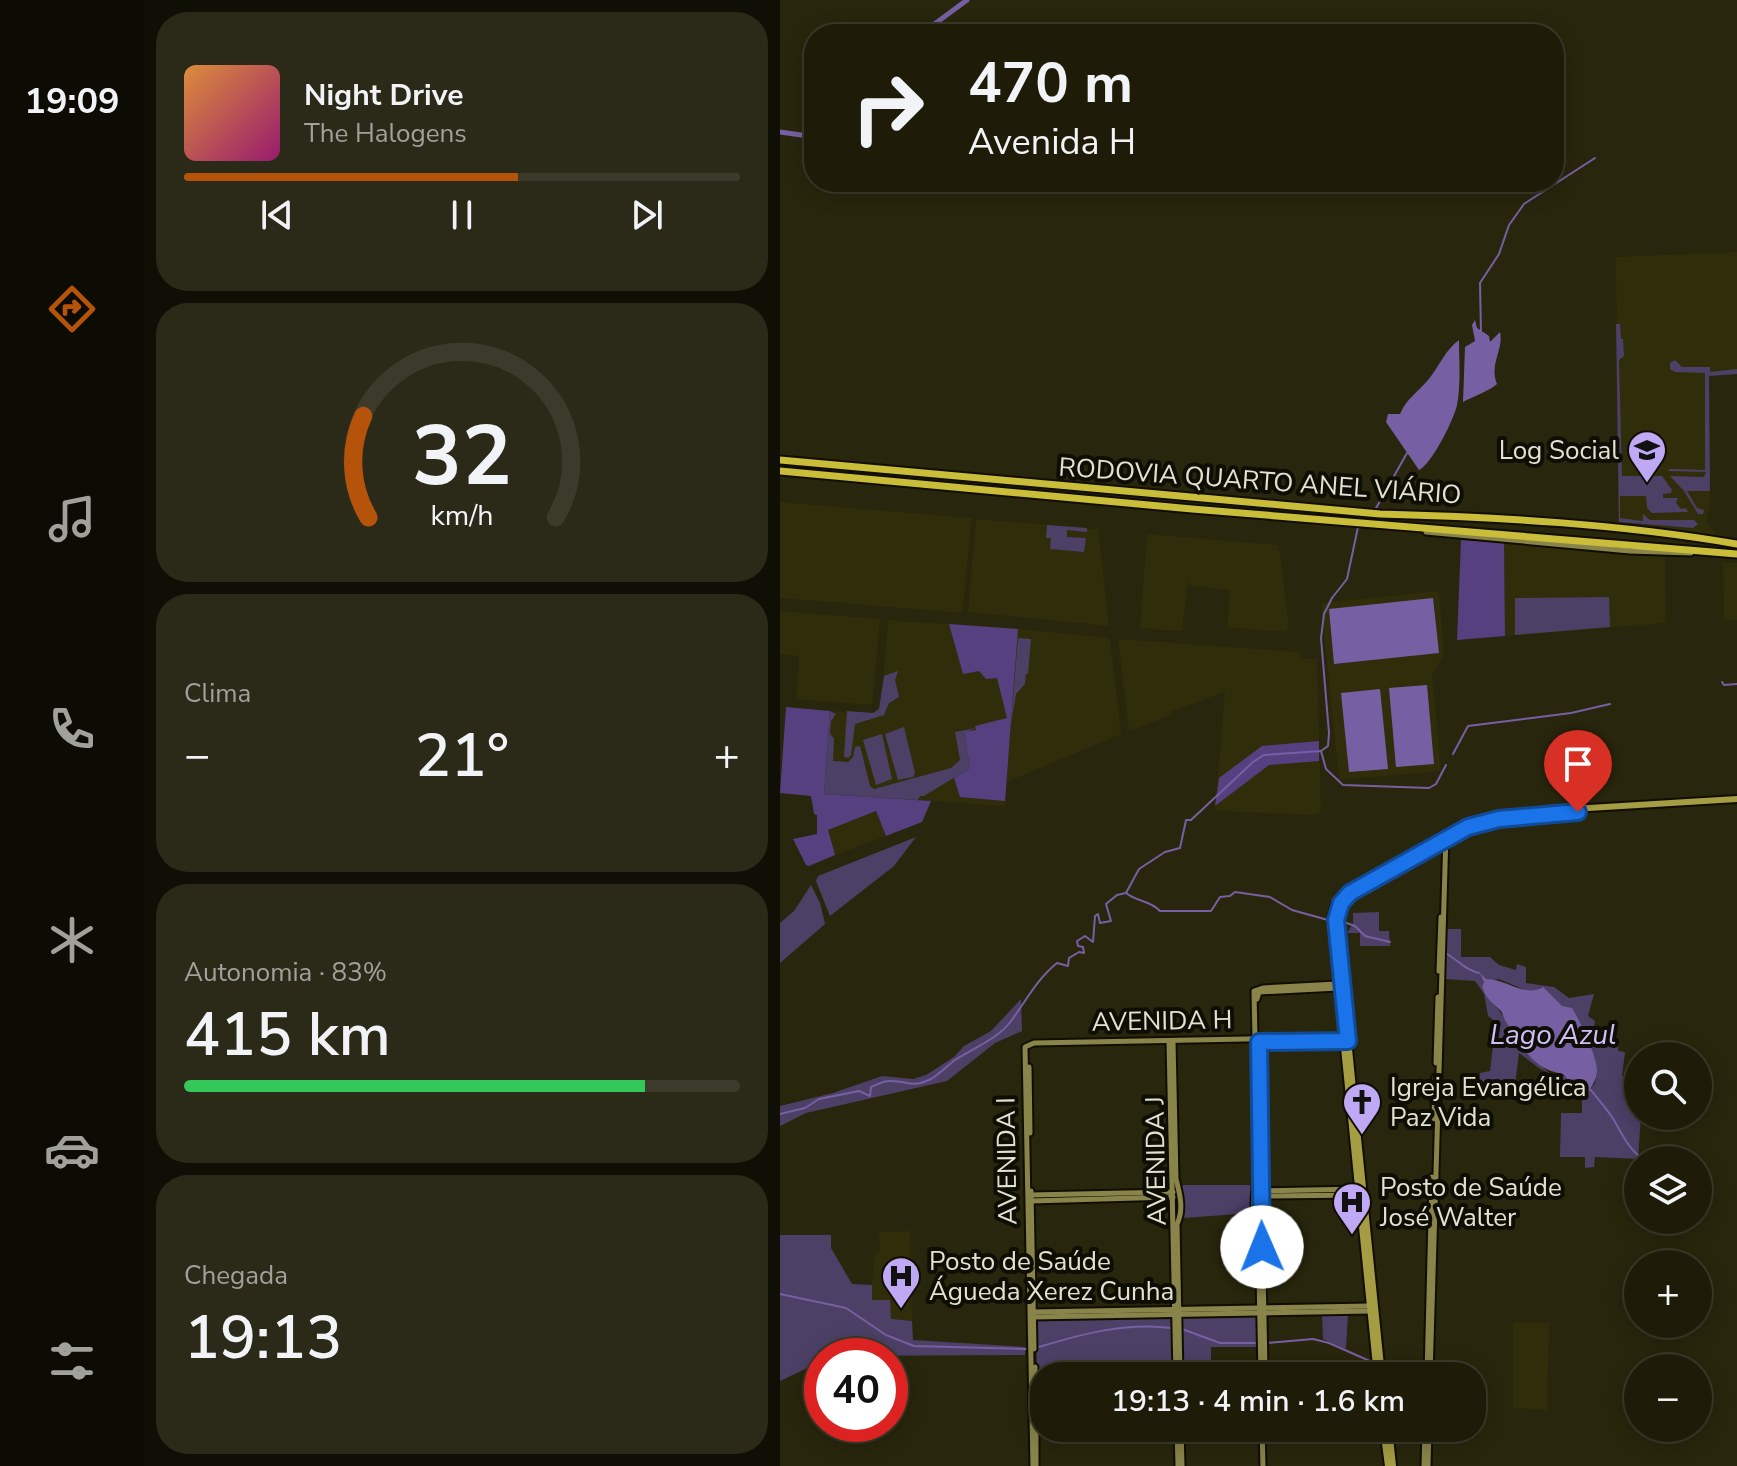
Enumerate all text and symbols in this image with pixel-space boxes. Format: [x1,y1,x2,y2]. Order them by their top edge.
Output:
text: 470 m [968,45,1133,122]
icon: right [836,56,940,160]
text: Night Drive [304,75,463,116]
text: 19:09 [24,77,120,126]
text: The Halogens [304,116,467,151]
text: Avenida H [968,118,1136,167]
icon: previous [255,193,299,237]
icon: pause [440,193,484,237]
icon: next [625,193,669,237]
icon: directions [44,281,100,337]
text: 32 [412,400,512,513]
school or university icon: Log Social [1626,429,1668,484]
place label: Log Social [1499,433,1619,468]
street label: RODOVIA QUARTO ANEL VIÁRIO [1057,449,1463,513]
icon: music [44,491,100,547]
text: km/h [431,496,493,535]
text: Clima [184,676,251,711]
icon: phone [44,701,100,757]
text: 21° [415,715,509,797]
text: − [184,726,210,786]
text: + [714,726,740,786]
pin [1544,730,1612,812]
icon: arrive [1556,742,1600,786]
icon: climate [44,912,100,968]
text: Autonomia · 83% [184,955,387,990]
text: 415 km [184,994,391,1076]
street label: AVENIDA H [1091,1002,1233,1040]
water label: Lago Azul [1490,1016,1616,1054]
map controls [1624,1042,1712,1442]
button: search [1624,1042,1712,1130]
place label: Igreja Evangélica Paz Vida [1390,1070,1587,1135]
church icon: Igreja Evangélica Paz Vida [1341,1081,1383,1136]
street label: AVENIDA J [1137,1096,1175,1226]
street label: AVENIDA I [988,1097,1026,1225]
icon: car [44,1122,100,1178]
button: layers [1624,1146,1712,1234]
place label: Posto de Saúde José Walter [1379,1170,1562,1235]
hospital icon: Posto de Saúde José Walter [1331,1181,1373,1236]
position arrow [1220,1205,1304,1289]
place label: Posto de Saúde Águeda Xerez Cunha [929,1244,1174,1309]
button: + [1624,1250,1712,1338]
hospital icon: Posto de Saúde Águeda Xerez Cunha [880,1255,922,1310]
text: Chegada [184,1258,288,1293]
text: 19:13 [184,1297,342,1379]
icon: filters [44,1333,100,1389]
speed limit sign: 40 [804,1338,908,1442]
button: − [1624,1354,1712,1442]
text: 19:13 · 4 min · 1.6 km [1111,1381,1405,1422]

